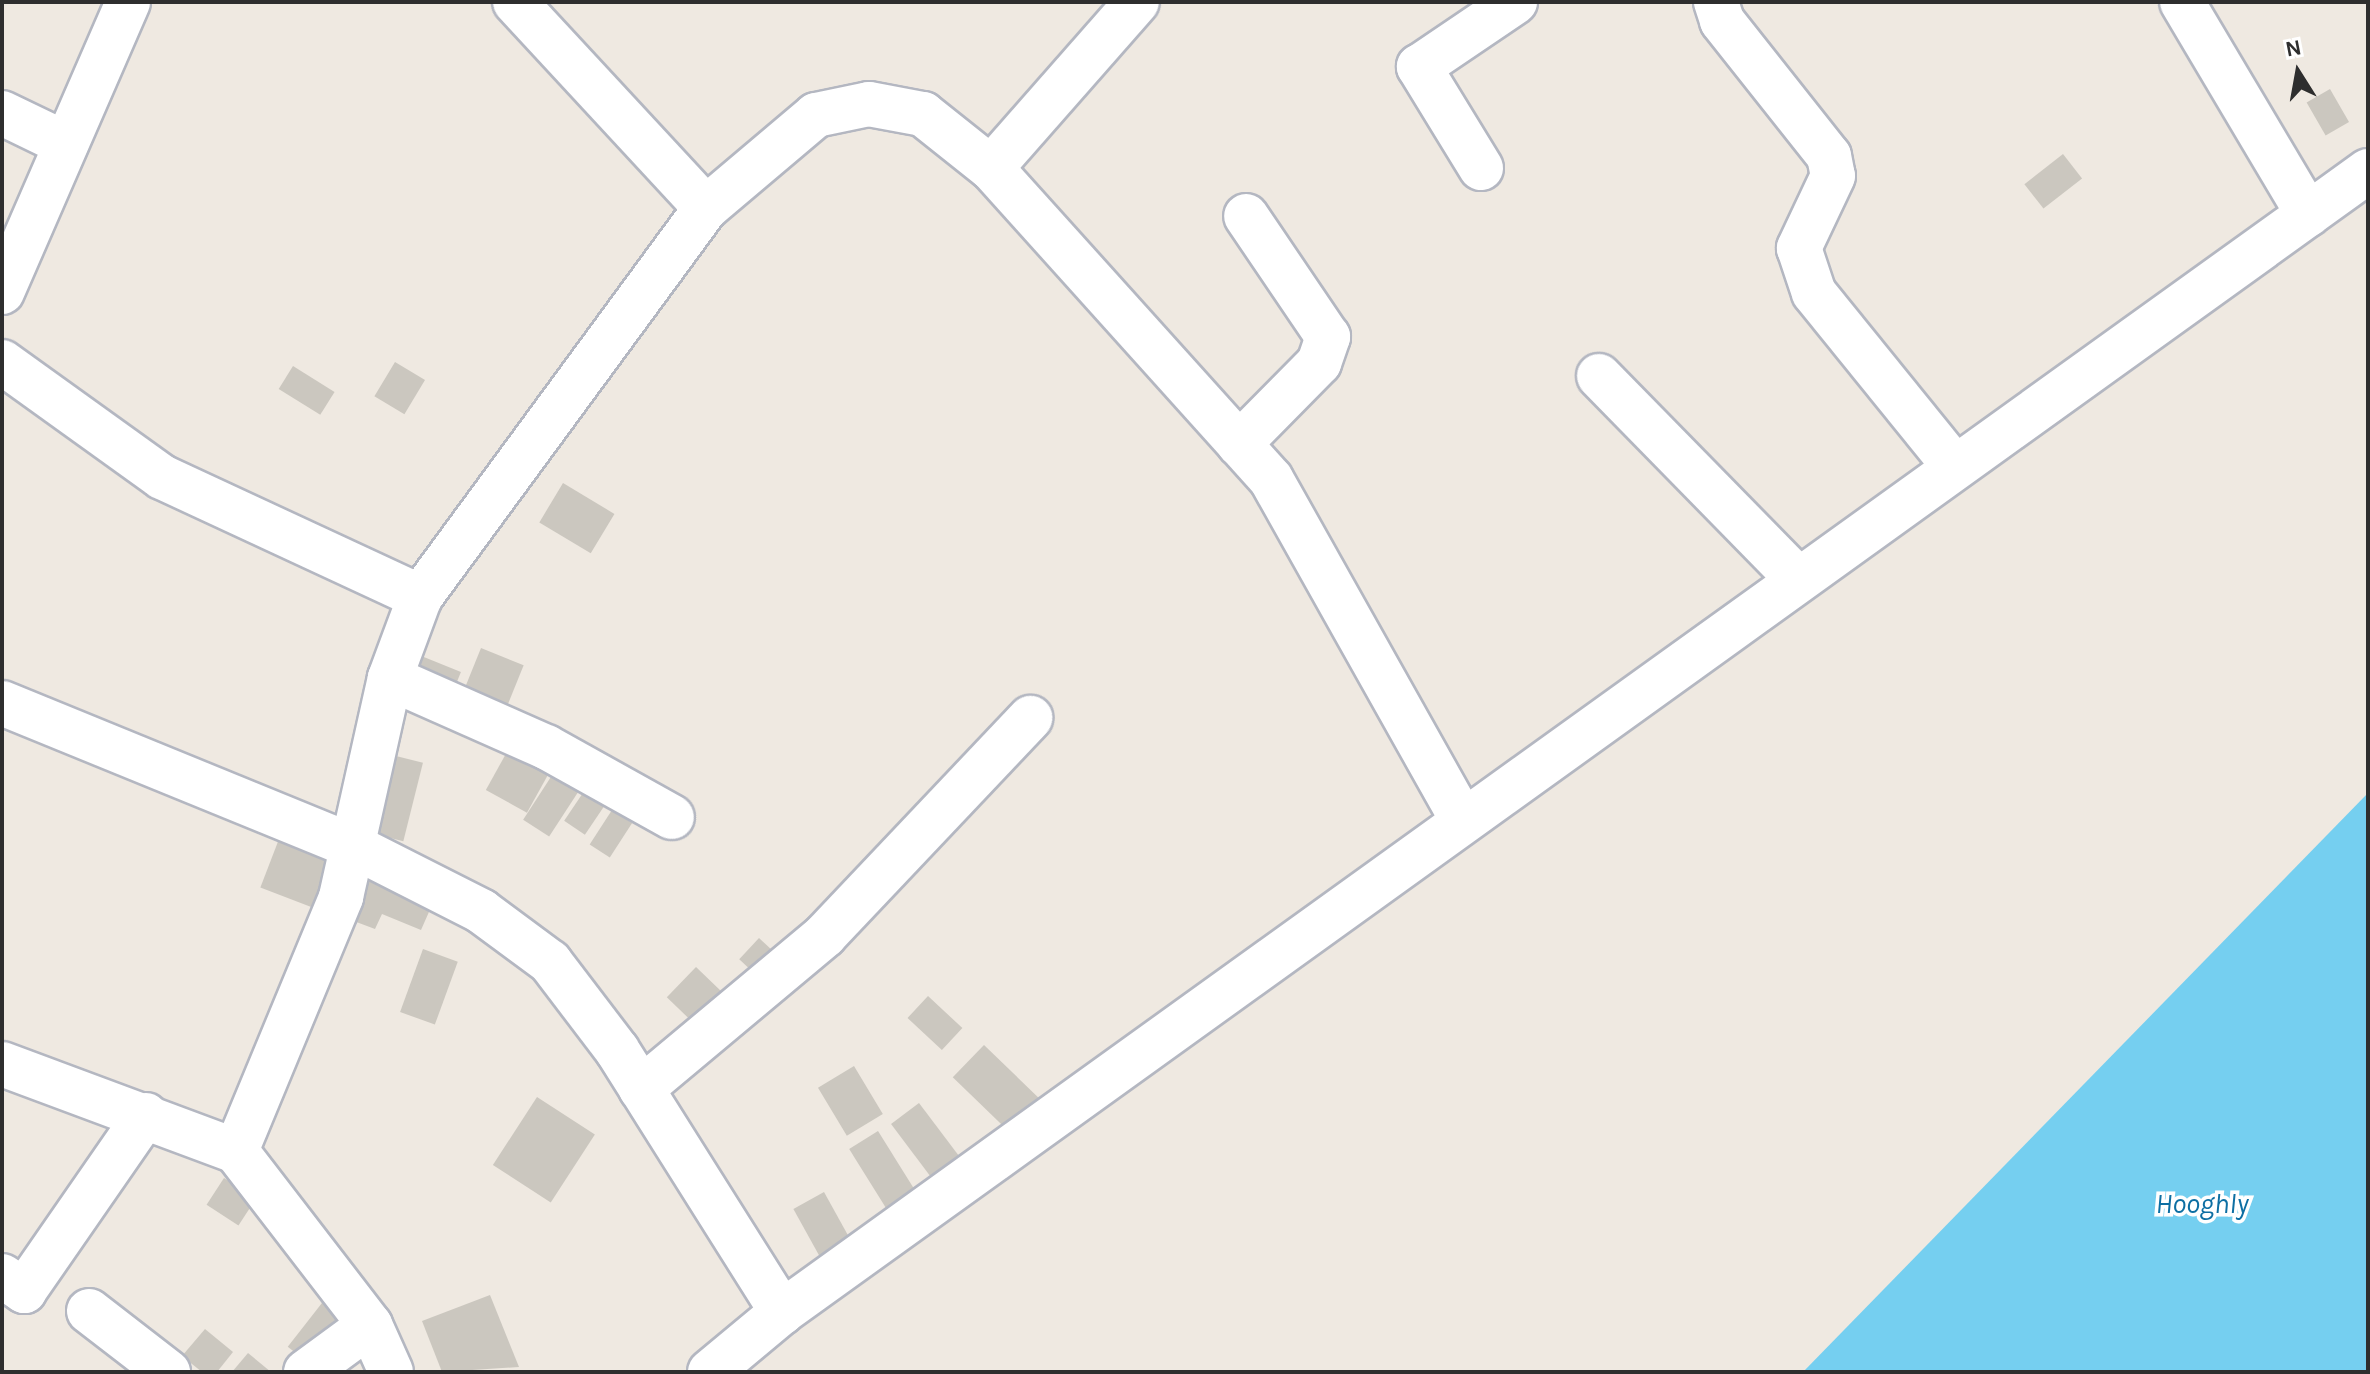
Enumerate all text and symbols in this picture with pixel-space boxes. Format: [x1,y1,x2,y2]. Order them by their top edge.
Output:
north arrow [2258,32,2338,112]
text: N [2283,34,2304,63]
water label: Hooghly [2155,1187,2249,1221]

